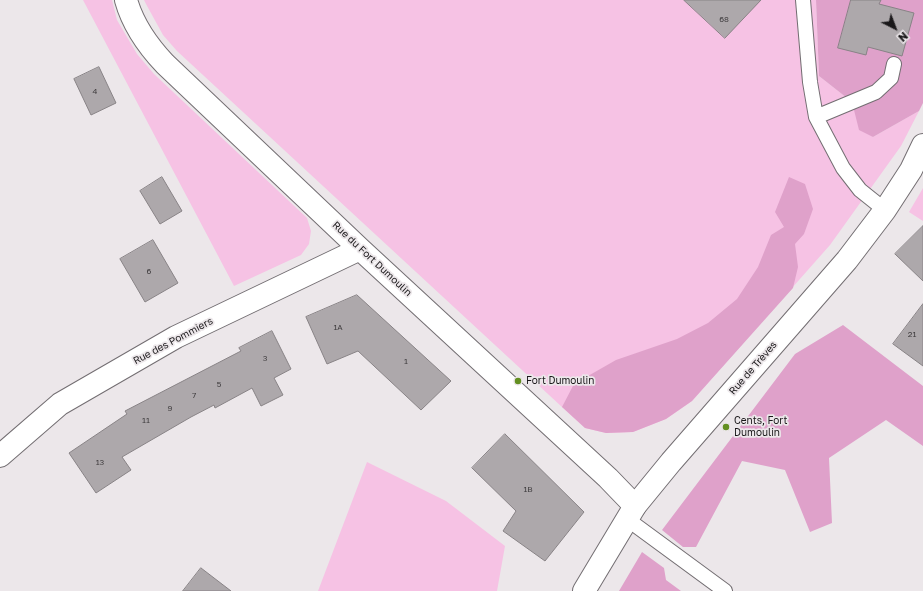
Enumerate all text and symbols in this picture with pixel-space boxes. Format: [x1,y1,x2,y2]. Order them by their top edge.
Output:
north arrow [875,8,915,48]
house number: 68 [719,14,729,24]
text: N [896,30,911,45]
house number: 4 [93,86,97,96]
street label: Rue du Fort Dumoulin [330,219,414,299]
house number: 6 [147,266,151,276]
street label: Rue des Pommiers [131,315,215,367]
house number: 1A [333,322,343,332]
house number: 21 [908,329,916,339]
street label: Rue de Trèves [727,339,779,397]
house number: 3 [263,353,267,363]
house number: 1 [404,356,408,366]
place label: Fort Dumoulin [526,375,594,387]
marker: Fort Dumoulin [513,376,523,386]
house number: 5 [217,379,221,389]
house number: 7 [192,390,196,400]
house number: 9 [168,403,172,413]
house number: 11 [142,415,150,425]
place label: Cents, Fort Dumoulin [734,415,787,438]
marker: Cents, Fort Dumoulin [721,422,731,432]
house number: 13 [96,457,104,467]
house number: 1B [523,484,533,494]

